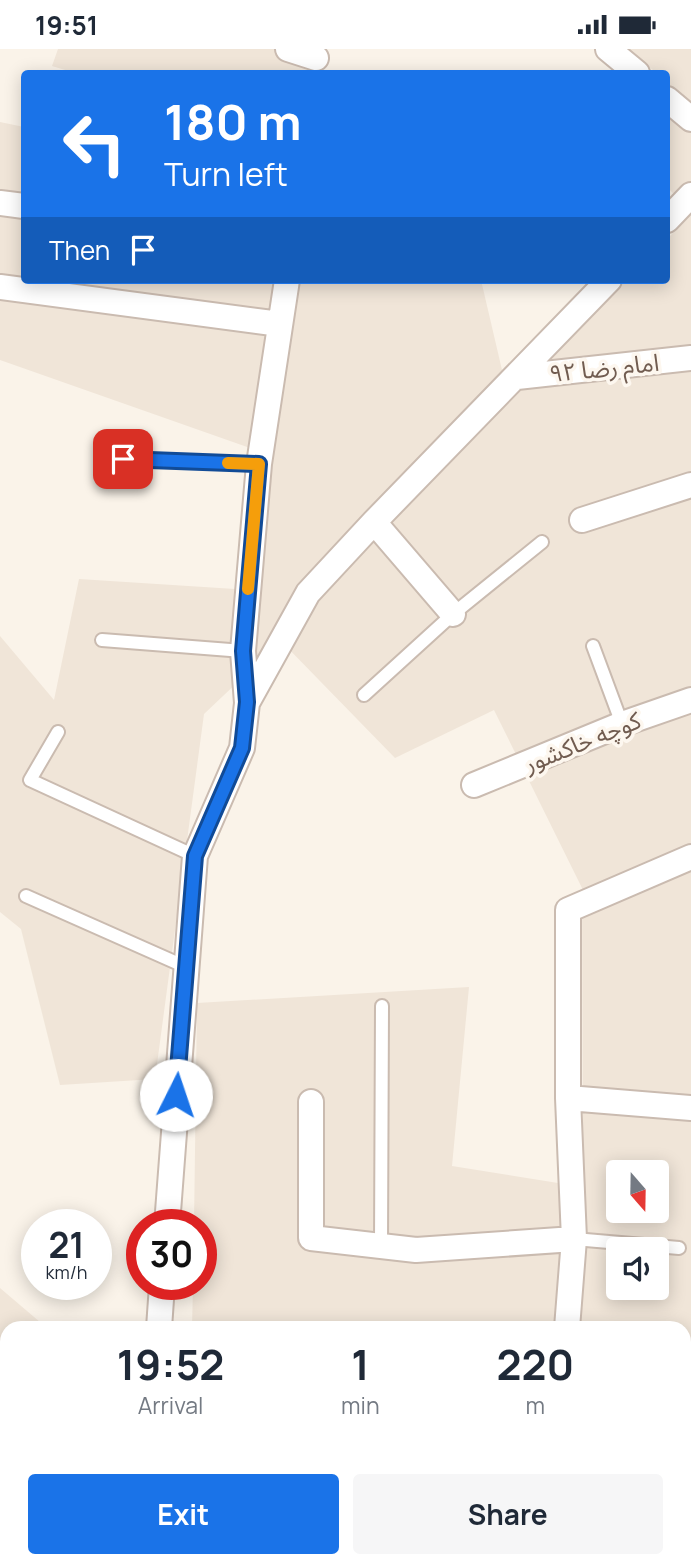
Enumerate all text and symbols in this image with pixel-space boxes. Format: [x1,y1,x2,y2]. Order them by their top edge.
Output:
text: 19:51 [35,7,98,43]
text: 180 m [164,88,302,155]
icon: left [49,98,140,189]
text: Turn left [164,152,288,196]
icon: arrive [124,231,162,269]
text: Then [49,232,110,268]
street label: امام رضا ۹۲ [547,345,661,392]
pin [93,429,153,489]
icon: arrive [104,440,142,478]
street label: کوچه خاکشور [518,702,646,780]
position arrow [139,1058,213,1132]
north arrow [606,1160,668,1223]
map controls [606,1160,669,1300]
speed limit sign: 30 [126,1209,217,1300]
text: 21 [48,1221,85,1269]
button: sound [606,1237,669,1300]
text: km/h [46,1260,87,1284]
text: 19:52 [117,1335,224,1393]
text: 1 [351,1335,370,1393]
text: 220 [496,1335,574,1393]
text: Arrival [138,1389,203,1421]
text: min [341,1389,380,1421]
text: m [526,1389,545,1421]
button: Exit [28,1474,339,1554]
button: Share [353,1474,663,1554]

